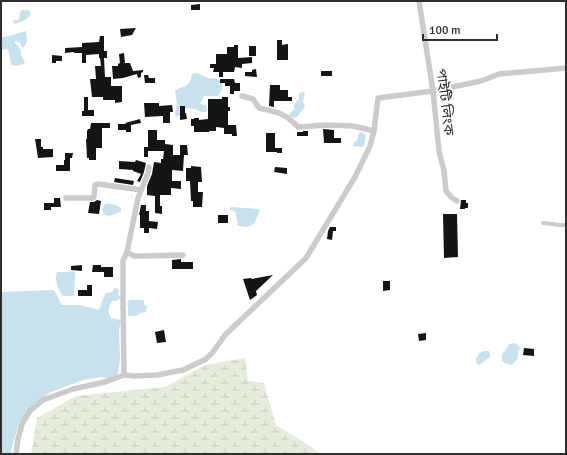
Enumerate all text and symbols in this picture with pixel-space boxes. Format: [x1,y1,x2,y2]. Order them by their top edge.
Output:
scale bar [423,16,497,42]
text: 100 m [429,23,461,38]
street label: পাইটি লিংক [432,68,458,137]

